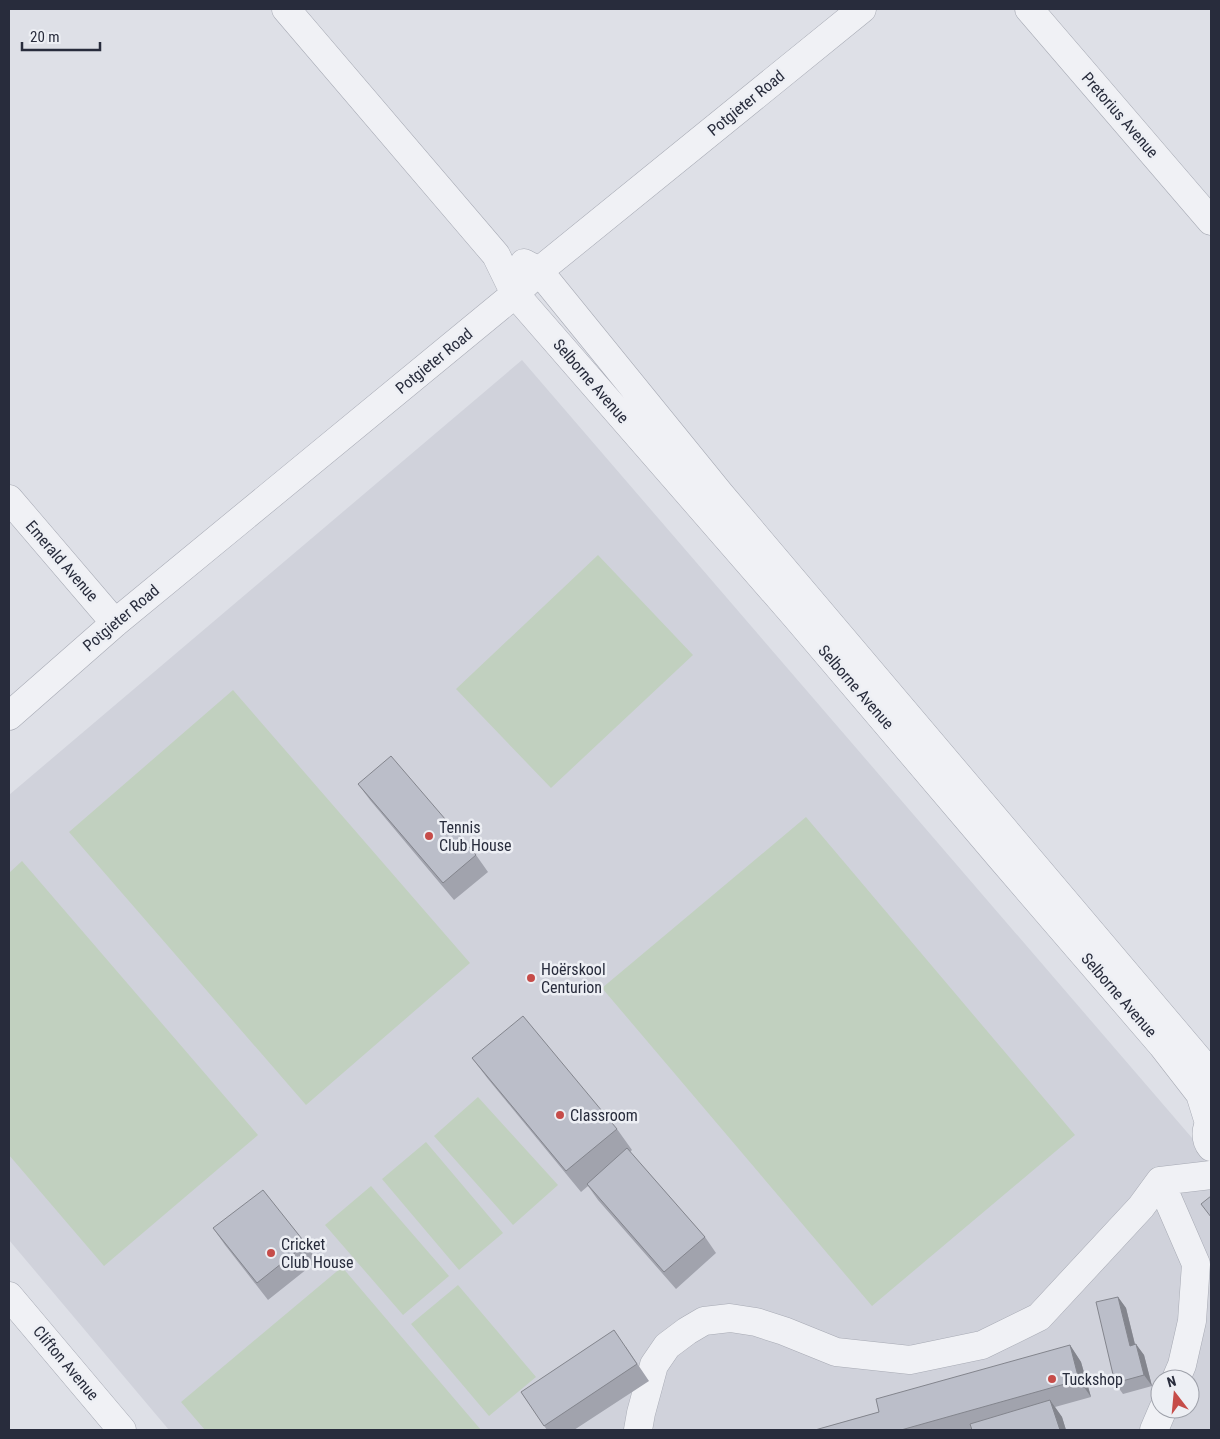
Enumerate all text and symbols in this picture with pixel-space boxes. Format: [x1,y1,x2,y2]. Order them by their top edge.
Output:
scale bar [22,20,100,52]
text: 20 m [30,28,60,46]
street label: Potgieter Road [704,66,788,140]
street label: Pretorius Avenue [1078,68,1162,162]
street label: Potgieter Road [392,324,476,398]
street label: Selborne Avenue [549,335,633,427]
street label: Emerald Avenue [22,517,102,605]
street label: Potgieter Road [79,581,163,655]
street label: Selborne Avenue [814,641,898,733]
place label: Tennis Club House [439,818,512,855]
marker: Tennis Club House [423,830,435,842]
street label: Selborne Avenue [1077,949,1161,1041]
place label: Hoërskool Centurion [541,960,606,997]
marker: Hoërskool Centurion [525,972,537,984]
place label: Classroom [570,1106,638,1125]
marker: Classroom [554,1109,566,1121]
place label: Cricket Club House [281,1235,354,1272]
marker: Cricket Club House [265,1247,277,1259]
street label: Clifton Avenue [29,1322,103,1404]
north arrow [1150,1369,1200,1419]
place label: Tuckshop [1062,1370,1123,1389]
marker: Tuckshop [1046,1373,1058,1385]
text: N [1165,1373,1178,1390]

